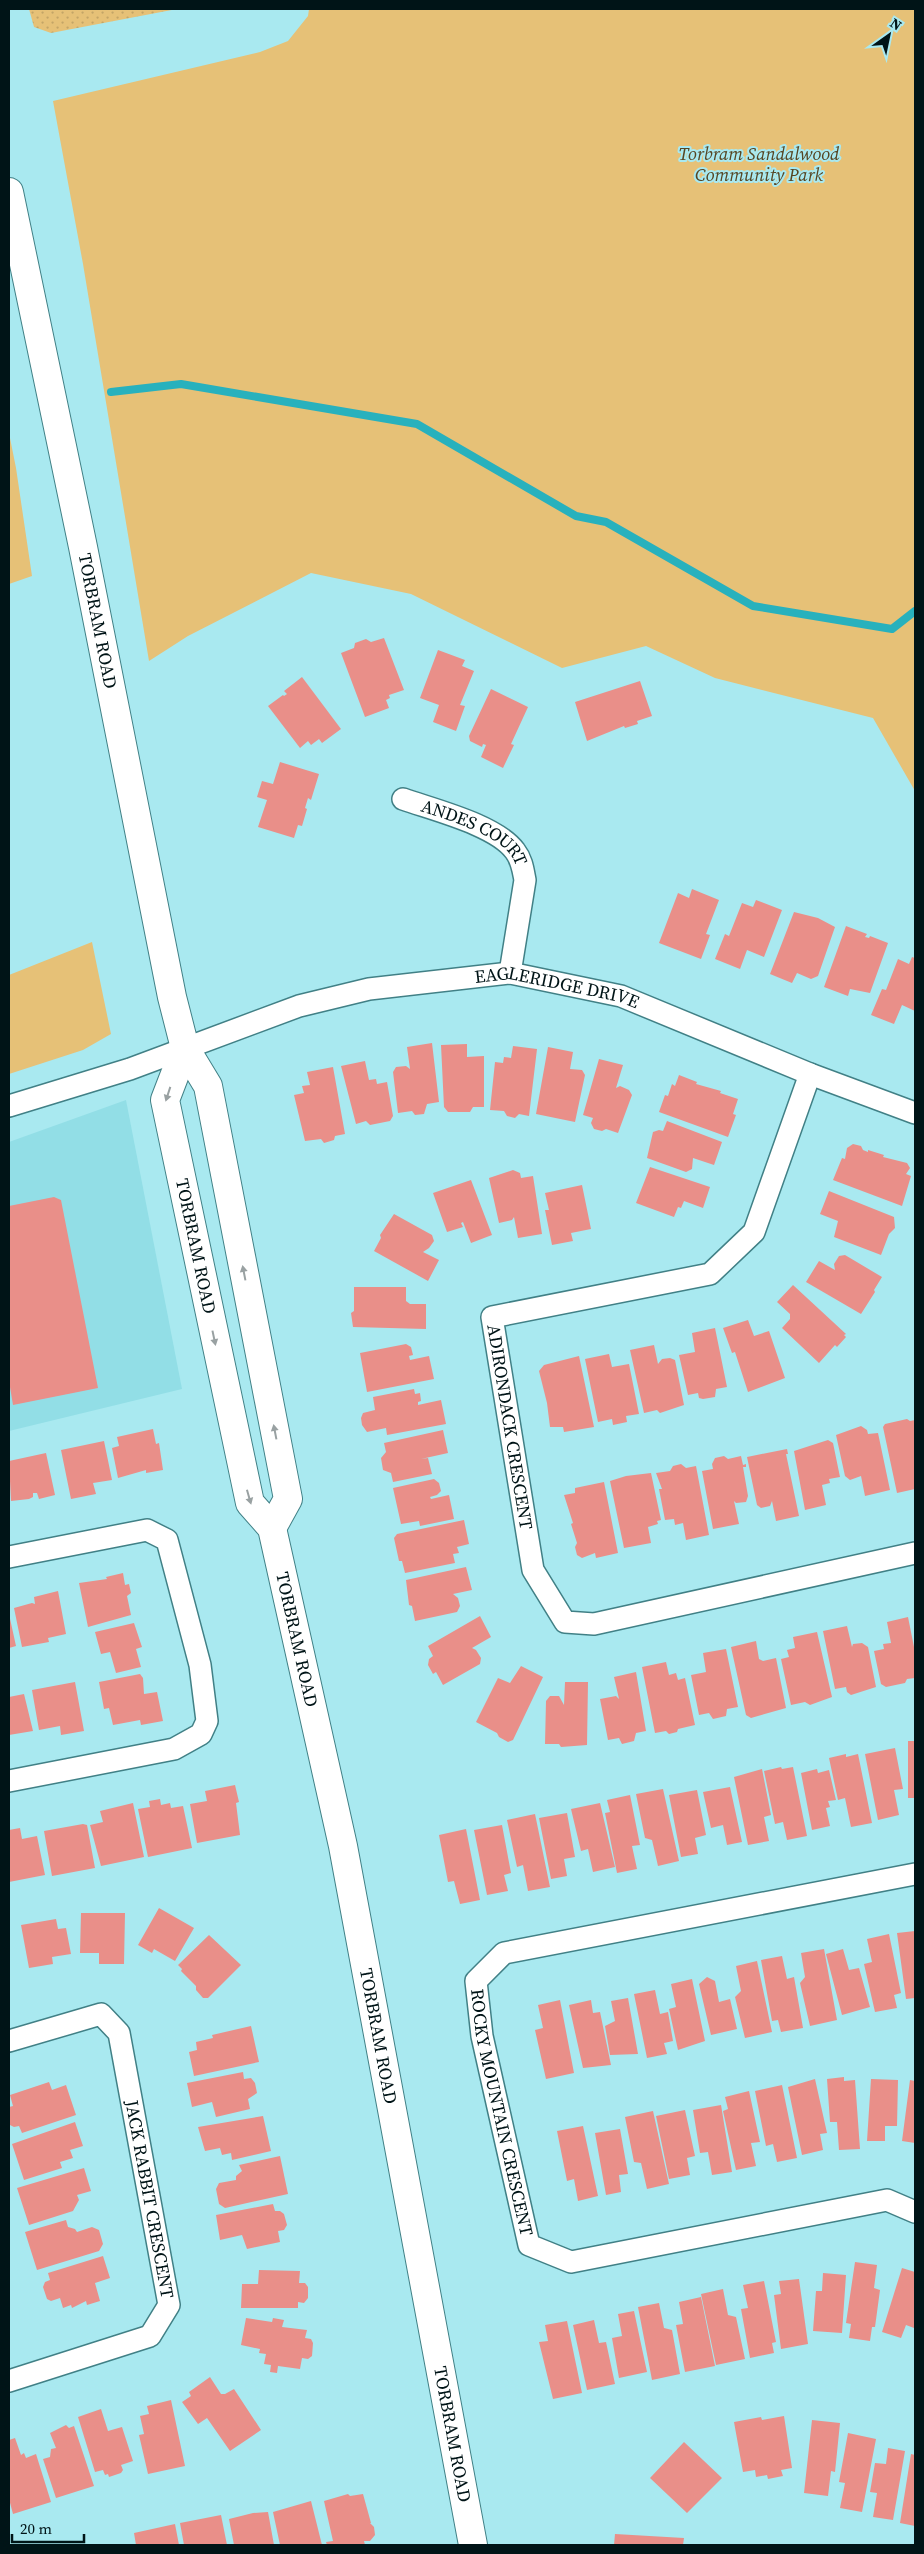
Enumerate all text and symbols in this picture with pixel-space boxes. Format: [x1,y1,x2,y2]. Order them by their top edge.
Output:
north arrow [864,10,914,60]
text: N [886,13,906,35]
park label: Torbram Sandalwood Community Park [679,141,840,187]
street label: TORBRAM ROAD [72,551,124,691]
street label: ANDES COURT [418,793,534,869]
street label: EAGLERIDGE DRIVE [473,960,643,1014]
one-way arrow [163,1086,171,1101]
street label: TORBRAM ROAD [170,1176,223,1316]
one-way arrow [240,1264,248,1280]
street label: ADIRONDACK CRESCENT [481,1322,539,1531]
one-way arrow [210,1331,218,1347]
one-way arrow [271,1425,279,1440]
one-way arrow [245,1489,253,1504]
street label: TORBRAM ROAD [270,1569,325,1709]
street label: TORBRAM ROAD [354,1966,404,2106]
street label: ROCKY MOUNTAIN CRESCENT [465,1987,540,2238]
street label: JACK RABBIT CRESCENT [119,2097,181,2300]
street label: TORBRAM ROAD [428,2364,478,2504]
scale bar [12,2512,85,2544]
text: 20 m [20,2518,52,2539]

